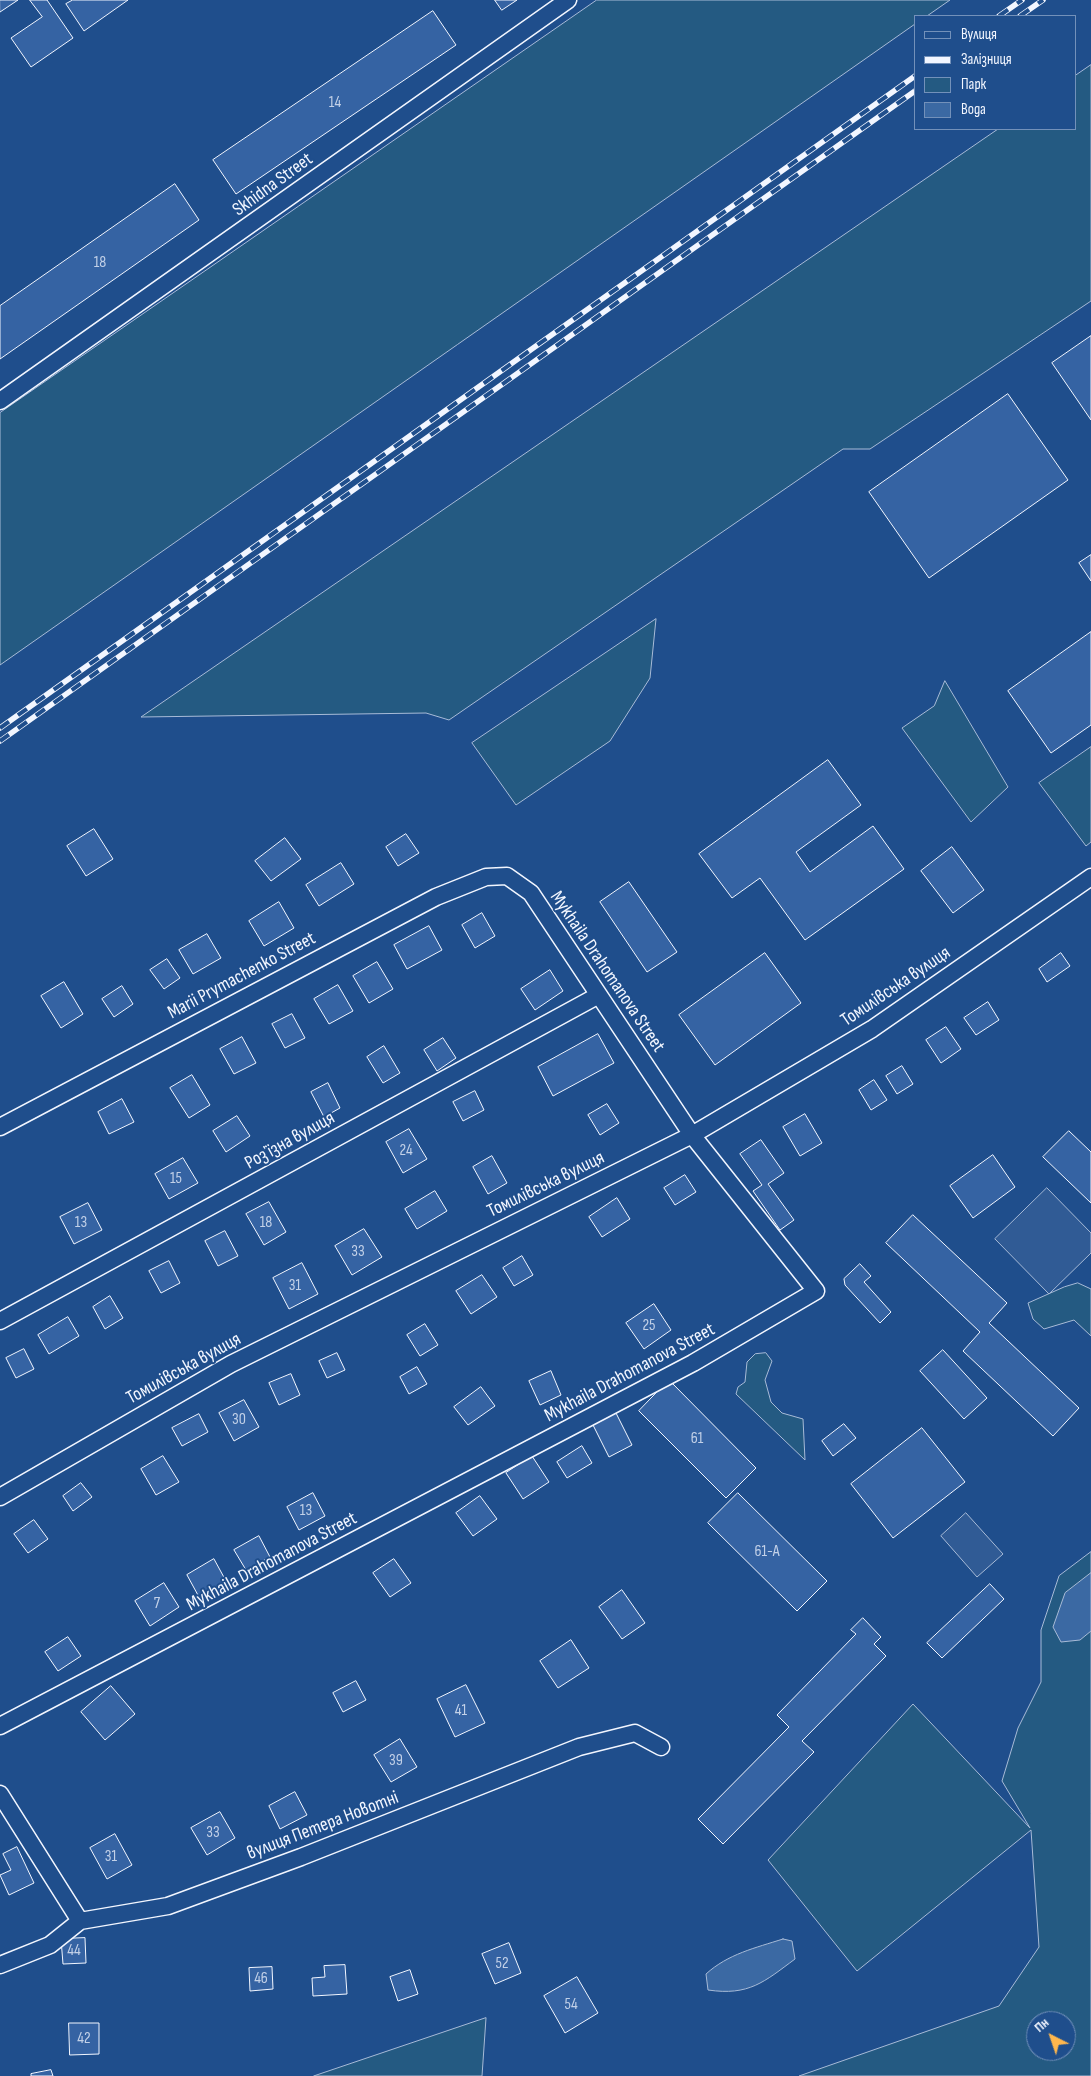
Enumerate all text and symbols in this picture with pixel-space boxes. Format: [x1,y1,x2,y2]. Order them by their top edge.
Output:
legend [914,15,1076,130]
text: Вулиця [961,25,997,44]
text: Залізниця [961,50,1012,69]
text: Парк [961,75,986,94]
house number: 14 [329,93,341,113]
text: Вода [961,100,986,119]
street label: Skhidna Street [228,148,318,222]
house number: 18 [94,253,106,273]
street label: Mykhaila Drahomanova Street [545,887,669,1057]
street label: Marii Prymachenko Street [164,927,320,1025]
street label: Томилівська вулиця [837,942,955,1032]
street label: Розʼїзна вулиця [241,1107,339,1175]
house number: 24 [399,1141,413,1161]
street label: Томилівська вулиця [484,1147,608,1223]
house number: 15 [170,1169,182,1189]
house number: 13 [75,1213,87,1233]
house number: 18 [260,1213,272,1233]
house number: 33 [351,1242,365,1262]
house number: 31 [289,1276,301,1296]
house number: 25 [642,1316,656,1336]
street label: Mykhaila Drahomanova Street [541,1318,719,1428]
street label: Томилівська вулиця [123,1328,245,1410]
house number: 30 [232,1410,246,1430]
house number: 61 [691,1429,703,1449]
house number: 13 [300,1501,312,1521]
street label: Mykhaila Drahomanova Street [183,1507,361,1617]
house number: 61-А [754,1542,780,1562]
house number: 7 [154,1594,160,1614]
house number: 41 [455,1701,467,1721]
house number: 39 [389,1751,403,1771]
street label: вулиця Петера Новотні [244,1787,402,1865]
house number: 33 [206,1823,220,1843]
house number: 31 [105,1847,117,1867]
house number: 44 [67,1941,81,1961]
house number: 52 [495,1954,509,1974]
house number: 46 [254,1969,268,1989]
house number: 54 [564,1995,578,2015]
north arrow [1026,2011,1076,2061]
text: Пн [1031,2014,1052,2036]
house number: 42 [77,2029,91,2049]

